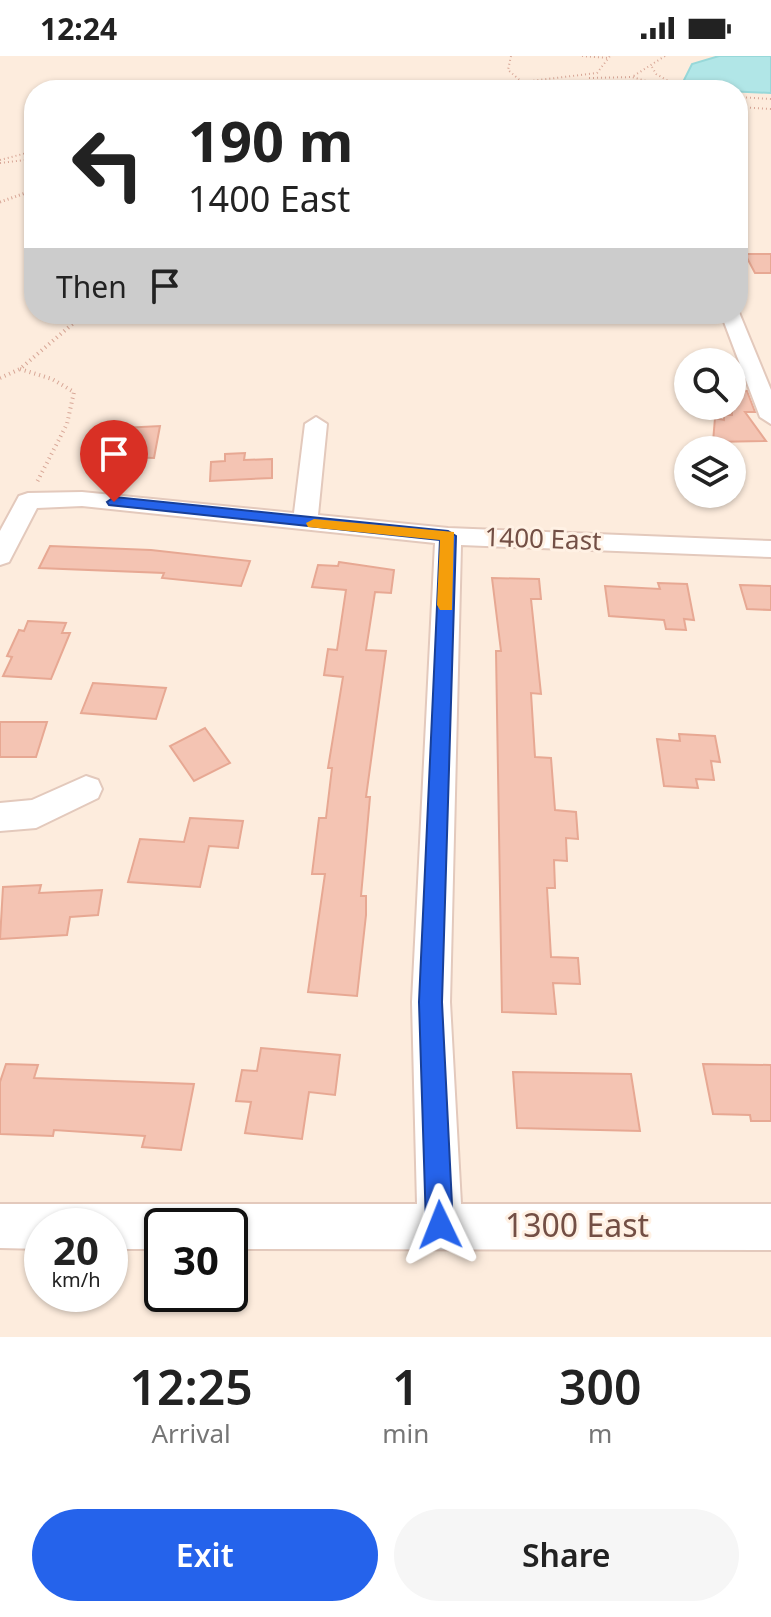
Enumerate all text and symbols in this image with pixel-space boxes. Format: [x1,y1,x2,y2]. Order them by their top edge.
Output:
text: 12:24 [40,8,117,49]
text: 190 m [188,102,353,178]
icon: left [56,112,160,216]
text: 1400 East [188,174,350,223]
icon: arrive [143,264,187,308]
text: Then [56,266,127,307]
map controls [674,348,746,508]
button: search [674,348,746,420]
pin [80,420,148,502]
icon: arrive [92,432,136,476]
button: layers [674,436,746,508]
street label: 1400 East [484,518,602,558]
position arrow [398,1183,482,1267]
street label: 1300 East [505,1203,649,1246]
speed limit sign: 30 [144,1208,248,1312]
text: 20 [53,1222,99,1277]
text: km/h [51,1266,101,1293]
text: 12:25 [130,1354,253,1419]
text: 1 [392,1354,420,1419]
text: 300 [559,1354,641,1419]
text: Arrival [151,1415,231,1451]
text: min [382,1415,429,1451]
text: m [588,1415,612,1451]
button: Exit [32,1509,378,1601]
button: Share [394,1509,739,1601]

